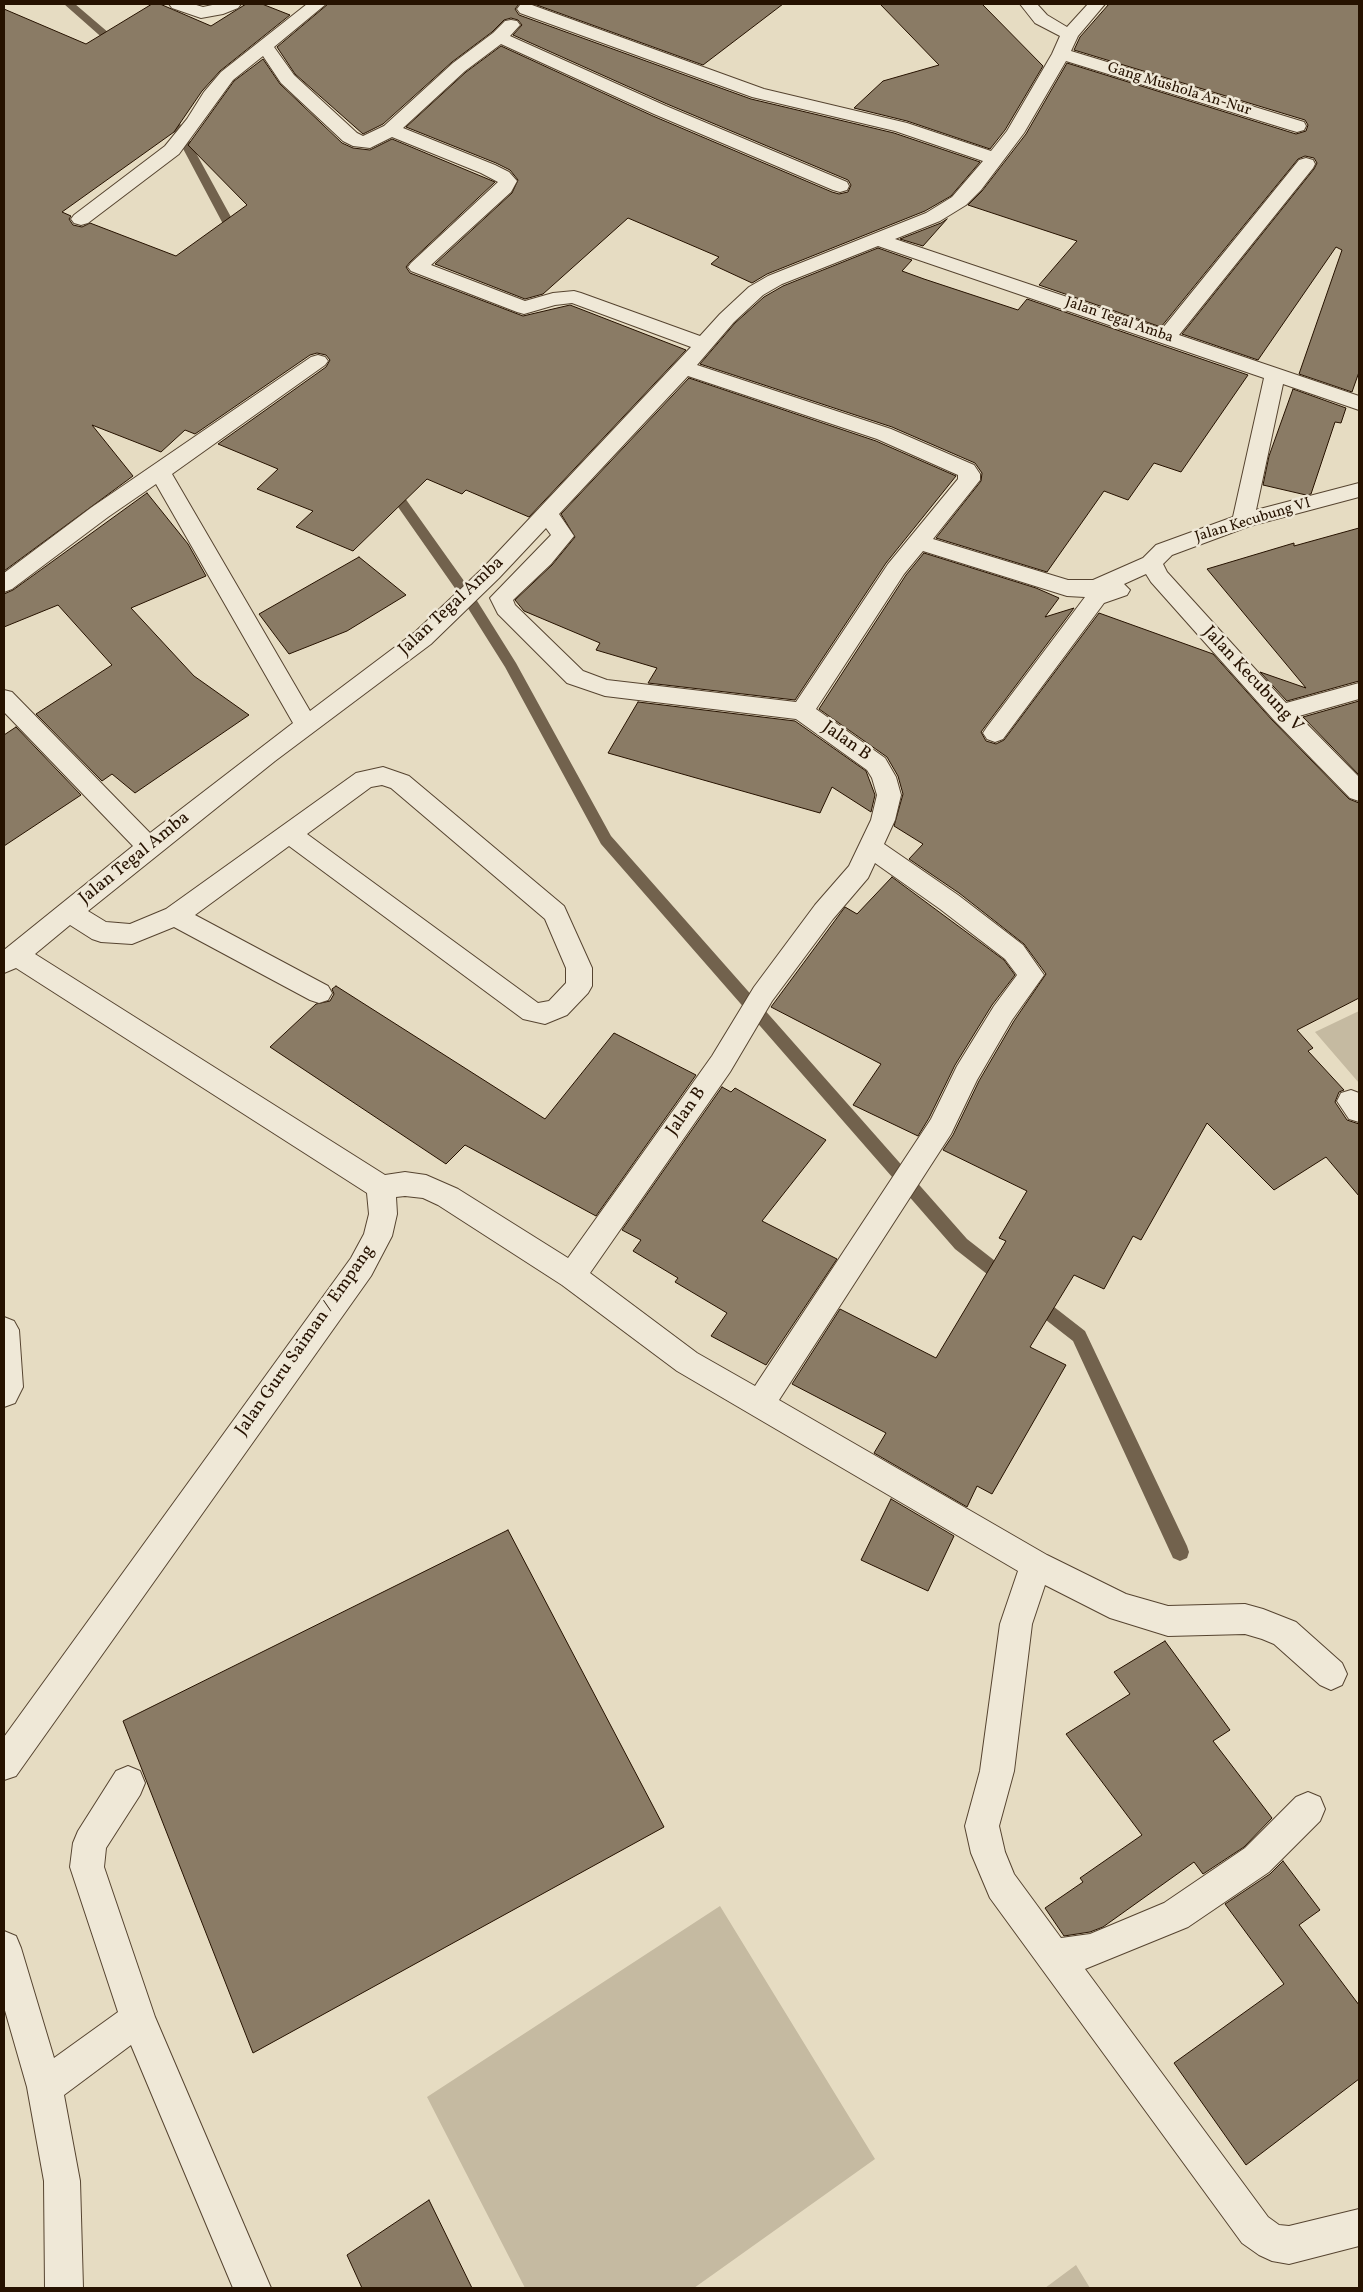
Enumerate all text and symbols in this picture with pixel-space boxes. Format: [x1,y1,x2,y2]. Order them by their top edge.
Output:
street label: Gang Mushola An-Nur [1105,60,1253,120]
street label: Jalan Tegal Amba [1063,294,1175,348]
street label: Jalan Kecubung VI [1193,495,1313,547]
street label: Jalan Tegal Amba [395,553,509,661]
street label: Jalan Kecubung V [1197,622,1307,738]
street label: Jalan B [817,717,875,767]
street label: Jalan Tegal Amba [75,808,195,910]
street label: Jalan B [662,1083,712,1141]
street label: Jalan Guru Saiman / Empang [232,1241,380,1441]

